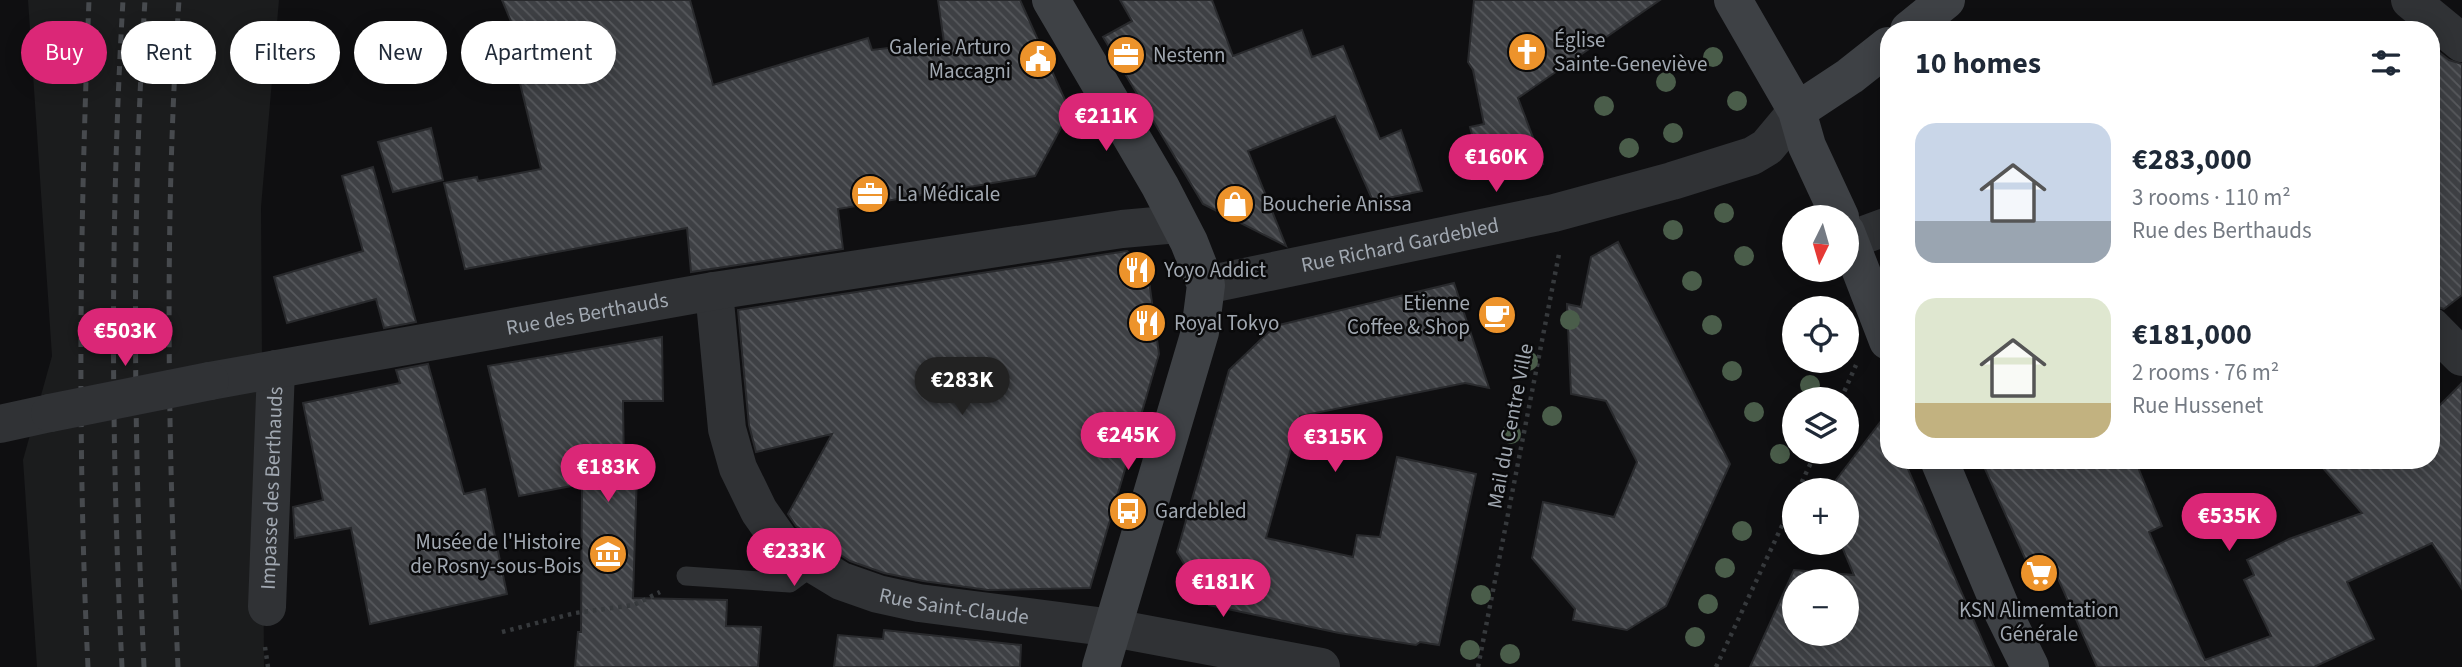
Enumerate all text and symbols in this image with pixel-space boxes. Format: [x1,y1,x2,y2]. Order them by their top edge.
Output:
chip: Buy [21,21,107,84]
chip: Rent [121,21,216,84]
chip: Filters [230,21,340,84]
chip: New [354,21,447,84]
chip: Apartment [461,21,616,84]
place label: Église Sainte-Geneviève [1554,25,1707,79]
church icon: Église Sainte-Geneviève [1506,31,1548,73]
place label: Galerie Arturo Maccagni [889,32,1011,86]
office icon: Nestenn [1105,34,1147,76]
public building icon: Galerie Arturo Maccagni [1017,38,1059,80]
place label: Nestenn [1153,40,1226,70]
text: 10 homes [1915,42,2041,85]
icon: filters [2367,44,2405,82]
pin: €211K [1057,94,1155,153]
text: €211K [1075,99,1137,132]
pin: €160K [1447,134,1545,194]
text: €283,000 [2132,138,2252,181]
text: €160K [1465,140,1527,173]
icon: home [1971,151,2055,235]
office icon: La Médicale [849,173,891,215]
place label: La Médicale [897,179,1000,209]
text: 3 rooms · 110 m² [2132,181,2291,214]
shop icon: Boucherie Anissa [1214,183,1256,225]
place label: Boucherie Anissa [1262,189,1412,219]
north arrow [1782,205,1858,282]
map controls [1782,205,1859,646]
street label: Rue Richard Gardebled [1298,210,1502,280]
text: Rue des Berthauds [2132,214,2312,247]
restaurant icon: Yoyo Addict [1116,249,1158,291]
place label: Yoyo Addict [1163,255,1266,285]
street label: Rue des Berthauds [504,284,671,343]
place label: Etienne Coffee & Shop [1347,288,1470,342]
cafe icon: Etienne Coffee & Shop [1476,294,1518,336]
button: locate [1782,296,1859,373]
restaurant icon: Royal Tokyo [1126,302,1168,344]
pin: €503K [76,308,174,368]
place label: Royal Tokyo [1174,308,1279,338]
text: €181,000 [2132,313,2252,356]
text: €503K [94,314,156,347]
icon: home [1971,326,2055,410]
street label: Mail du Centre Ville [1479,341,1541,511]
text: 2 rooms · 76 m² [2132,356,2279,389]
pin: €283K [913,358,1011,417]
text: €283K [931,363,993,396]
street label: Impasse des Berthauds [253,386,290,590]
button: layers [1782,387,1859,464]
text: Rue Hussenet [2132,389,2263,422]
pin: €245K [1079,412,1177,472]
pin: €315K [1286,414,1384,474]
text: €245K [1097,418,1159,451]
text: €315K [1304,420,1366,453]
pin: €183K [559,444,657,504]
text: €183K [577,450,639,483]
button: + [1782,478,1859,555]
bus stop icon: Gardebled [1107,490,1149,532]
pin: €535K [2180,494,2278,553]
place label: Gardebled [1155,496,1247,526]
text: €535K [2198,499,2260,532]
place label: Musée de l'Histoire de Rosny-sous-Bois [410,527,581,581]
pin: €233K [745,528,843,588]
museum icon: Musée de l'Histoire de Rosny-sous-Bois [587,533,629,575]
text: €233K [763,534,825,567]
supermarket icon: KSN Alimemtation Générale [2018,552,2060,594]
pin: €181K [1174,560,1272,619]
text: €181K [1192,565,1254,598]
button: − [1782,569,1859,646]
street label: Rue Saint-Claude [876,580,1031,632]
place label: KSN Alimemtation Générale [1959,595,2119,649]

